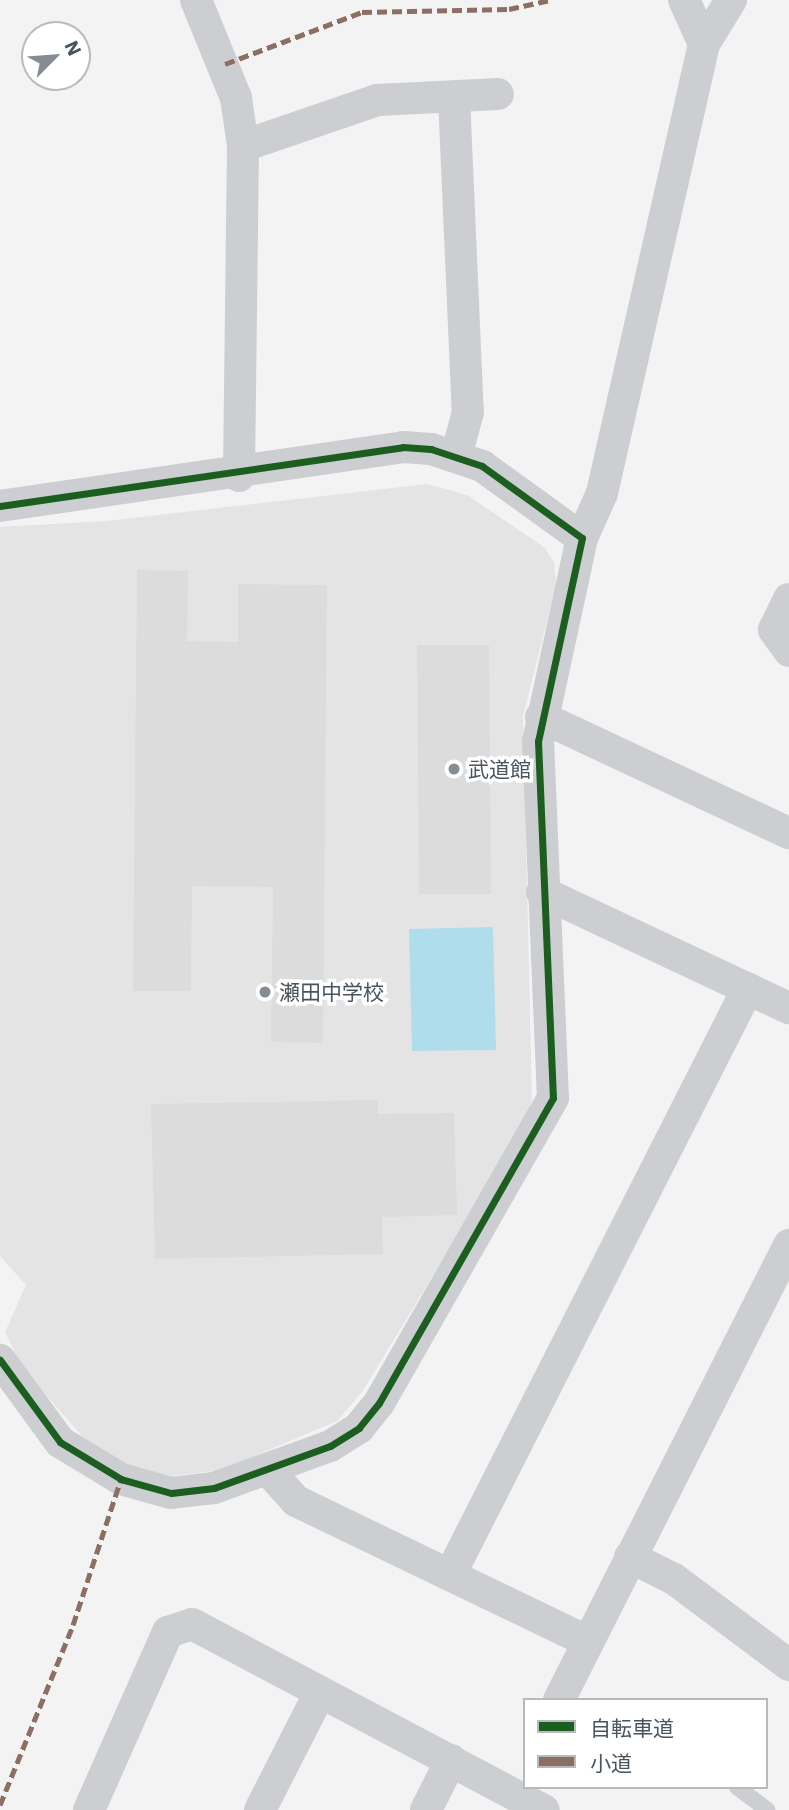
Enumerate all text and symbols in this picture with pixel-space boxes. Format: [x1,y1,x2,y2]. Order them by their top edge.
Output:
north arrow [21,21,91,91]
text: N [59,37,87,59]
place label: 武道館 [468,756,531,782]
marker: 武道館 [446,761,462,777]
place label: 瀬田中学校 [279,979,384,1005]
marker: 瀬田中学校 [257,984,273,1000]
legend [523,1698,768,1789]
text: 自転車道 [590,1714,674,1742]
text: 小道 [590,1749,632,1777]

